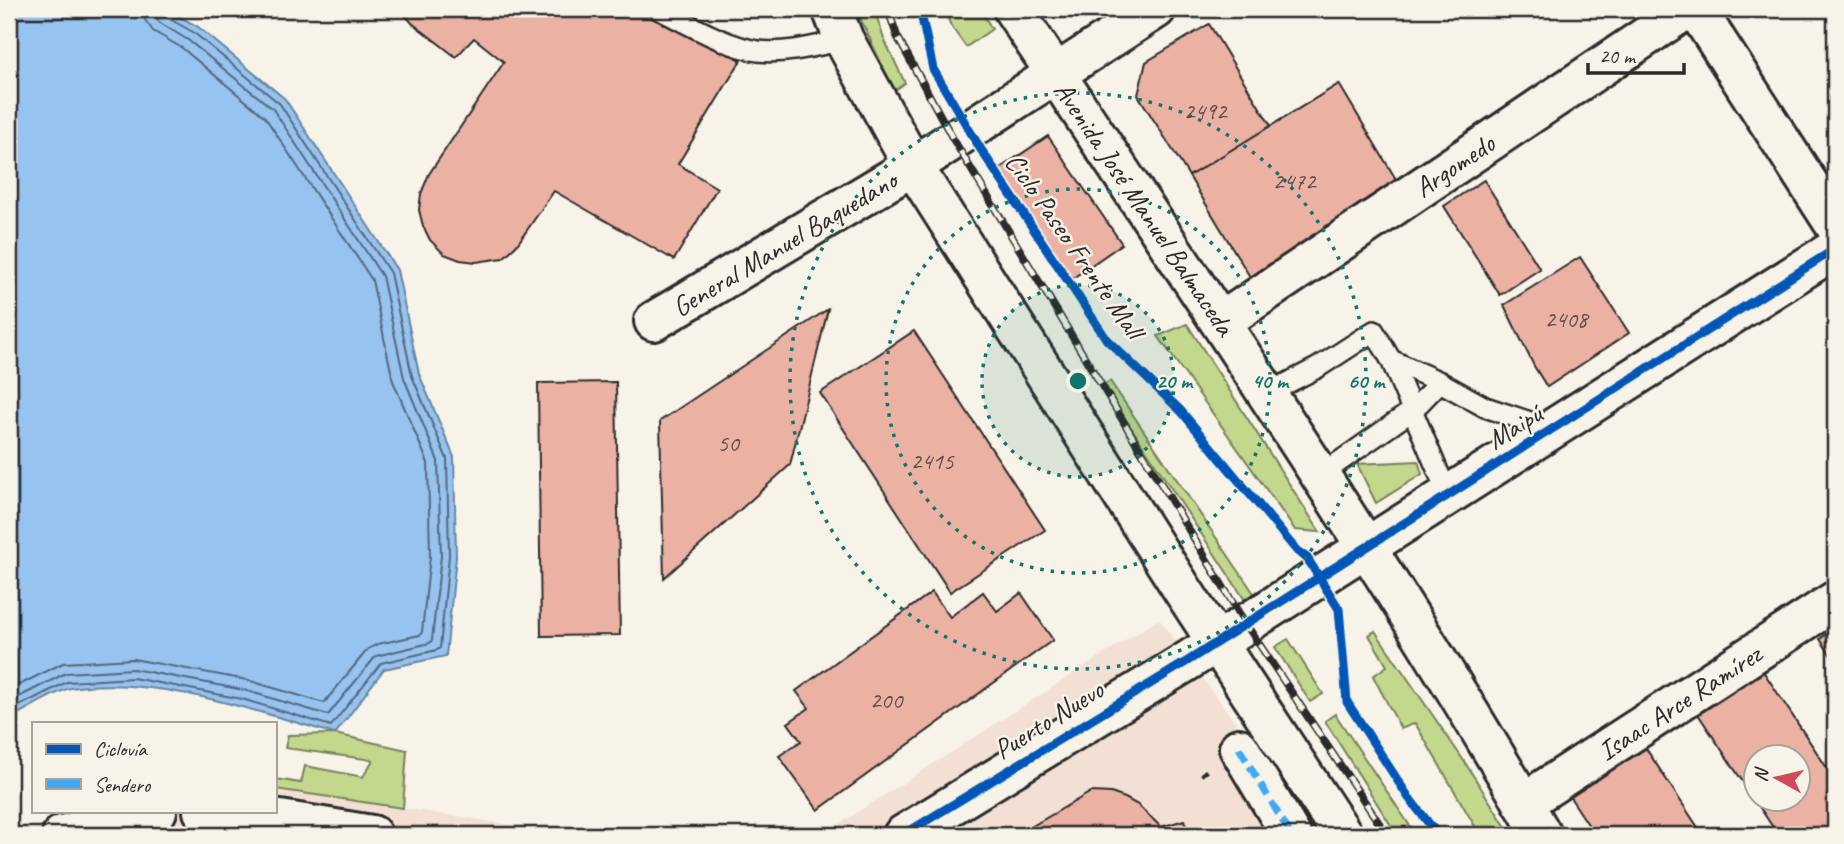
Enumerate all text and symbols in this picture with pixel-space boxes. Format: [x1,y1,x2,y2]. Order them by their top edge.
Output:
scale bar [1588,32,1685,76]
text: 20 m [1599,43,1637,69]
street label: Avenida José Manuel Balmaceda [1046,74,1244,344]
house number: 2492 [1183,96,1229,126]
street label: Argomedo [1407,125,1503,205]
street label: Ciclo Paseo Frente Mall [998,146,1155,349]
street label: General Manuel Baquedano [666,161,906,324]
house number: 2472 [1272,166,1318,196]
house number: 2408 [1544,304,1590,334]
text: 20 m [1156,368,1194,394]
text: 40 m [1252,368,1290,394]
text: 60 m [1348,368,1386,394]
centre of rings [1066,369,1090,393]
street label: Maipú [1480,395,1551,457]
house number: 50 [717,428,741,458]
house number: 2415 [910,446,955,476]
street label: Isaac Arce Ramírez [1591,635,1769,768]
street label: Puerto Nuevo [987,671,1111,767]
house number: 200 [870,685,904,715]
legend [32,722,276,812]
text: Ciclovía [94,736,148,762]
north arrow [1742,742,1812,812]
text: N [1748,765,1774,783]
text: Sendero [94,772,152,798]

